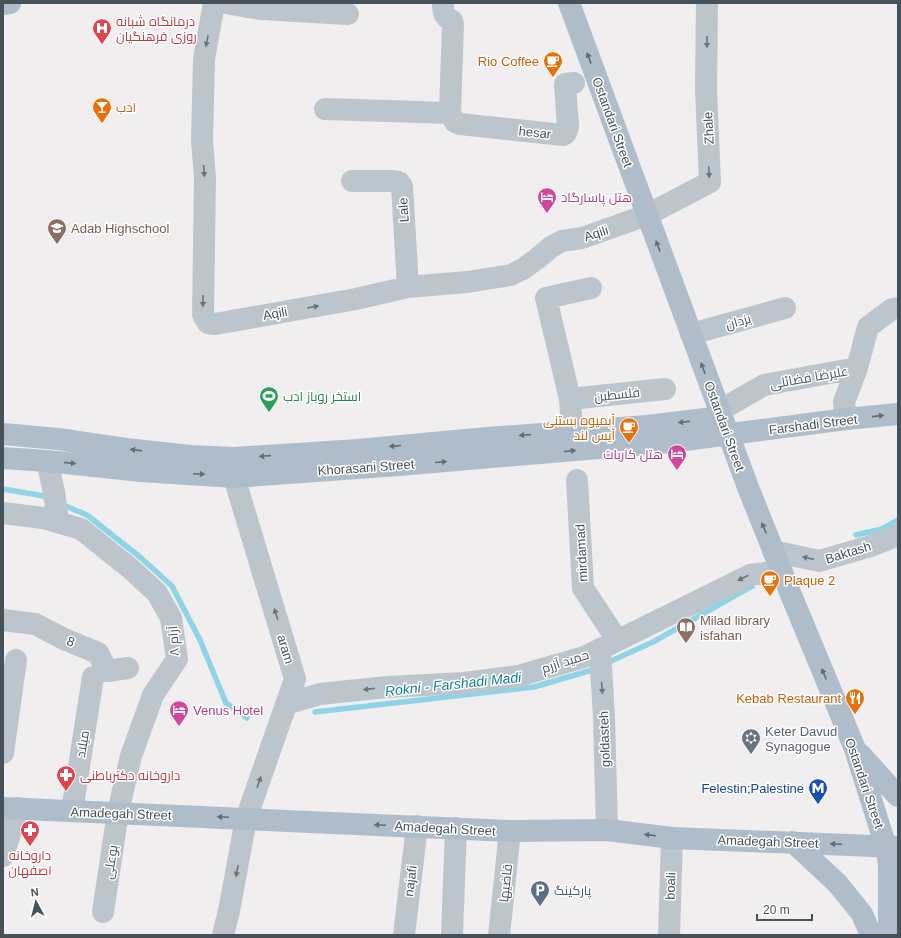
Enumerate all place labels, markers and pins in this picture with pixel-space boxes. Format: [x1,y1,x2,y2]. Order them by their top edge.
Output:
place label: درمانگاه شبانه روزی فرهنگیان [116,14,197,44]
hospital icon: درمانگاه شبانه روزی فرهنگیان [91,17,113,45]
cafe icon: Rio Coffee [542,50,564,78]
place label: Rio Coffee [478,54,539,69]
bar icon: ادب [91,96,113,124]
place label: ادب [116,100,136,115]
hotel icon: هتل پاسارگاد [536,186,558,214]
place label: هتل پاسارگاد [561,190,632,207]
school or university icon: Adab Highschool [46,217,68,245]
place label: Adab Highschool [71,221,169,236]
sports icon: استخر روباز ادب [258,385,280,413]
place label: استخر روباز ادب [283,389,361,404]
place label: آبمیوه بستنی آیس لند [543,413,615,443]
cafe icon: آبمیوه بستنی آیس لند [618,416,640,444]
hotel icon: هتل کاربات [666,443,688,471]
place label: هتل کاربات [603,447,663,462]
cafe icon: Plaque 2 [759,569,781,597]
place label: Plaque 2 [784,573,835,588]
place label: Milad library isfahan [700,613,771,643]
library icon: Milad library isfahan [675,616,697,644]
restaurant icon: Kebab Restaurant [844,687,866,715]
place label: Kebab Restaurant [736,691,841,706]
hotel icon: Venus Hotel [168,699,190,727]
place label: Venus Hotel [193,703,263,718]
place label: Keter Davud Synagogue [765,724,837,754]
synagogue icon: Keter Davud Synagogue [740,727,762,755]
pharmacy icon: داروخانه دکترباطنی [55,764,77,792]
place label: داروخانه دکترباطنی [80,768,180,783]
metro station icon: Felestin;Palestine [807,777,829,805]
place label: Felestin;Palestine [701,781,804,796]
pharmacy icon: داروخانه اصفهان [19,819,41,847]
place label: داروخانه اصفهان [8,848,52,878]
parking icon: پارکینگ [529,879,551,907]
place label: پارکینگ [554,883,592,900]

